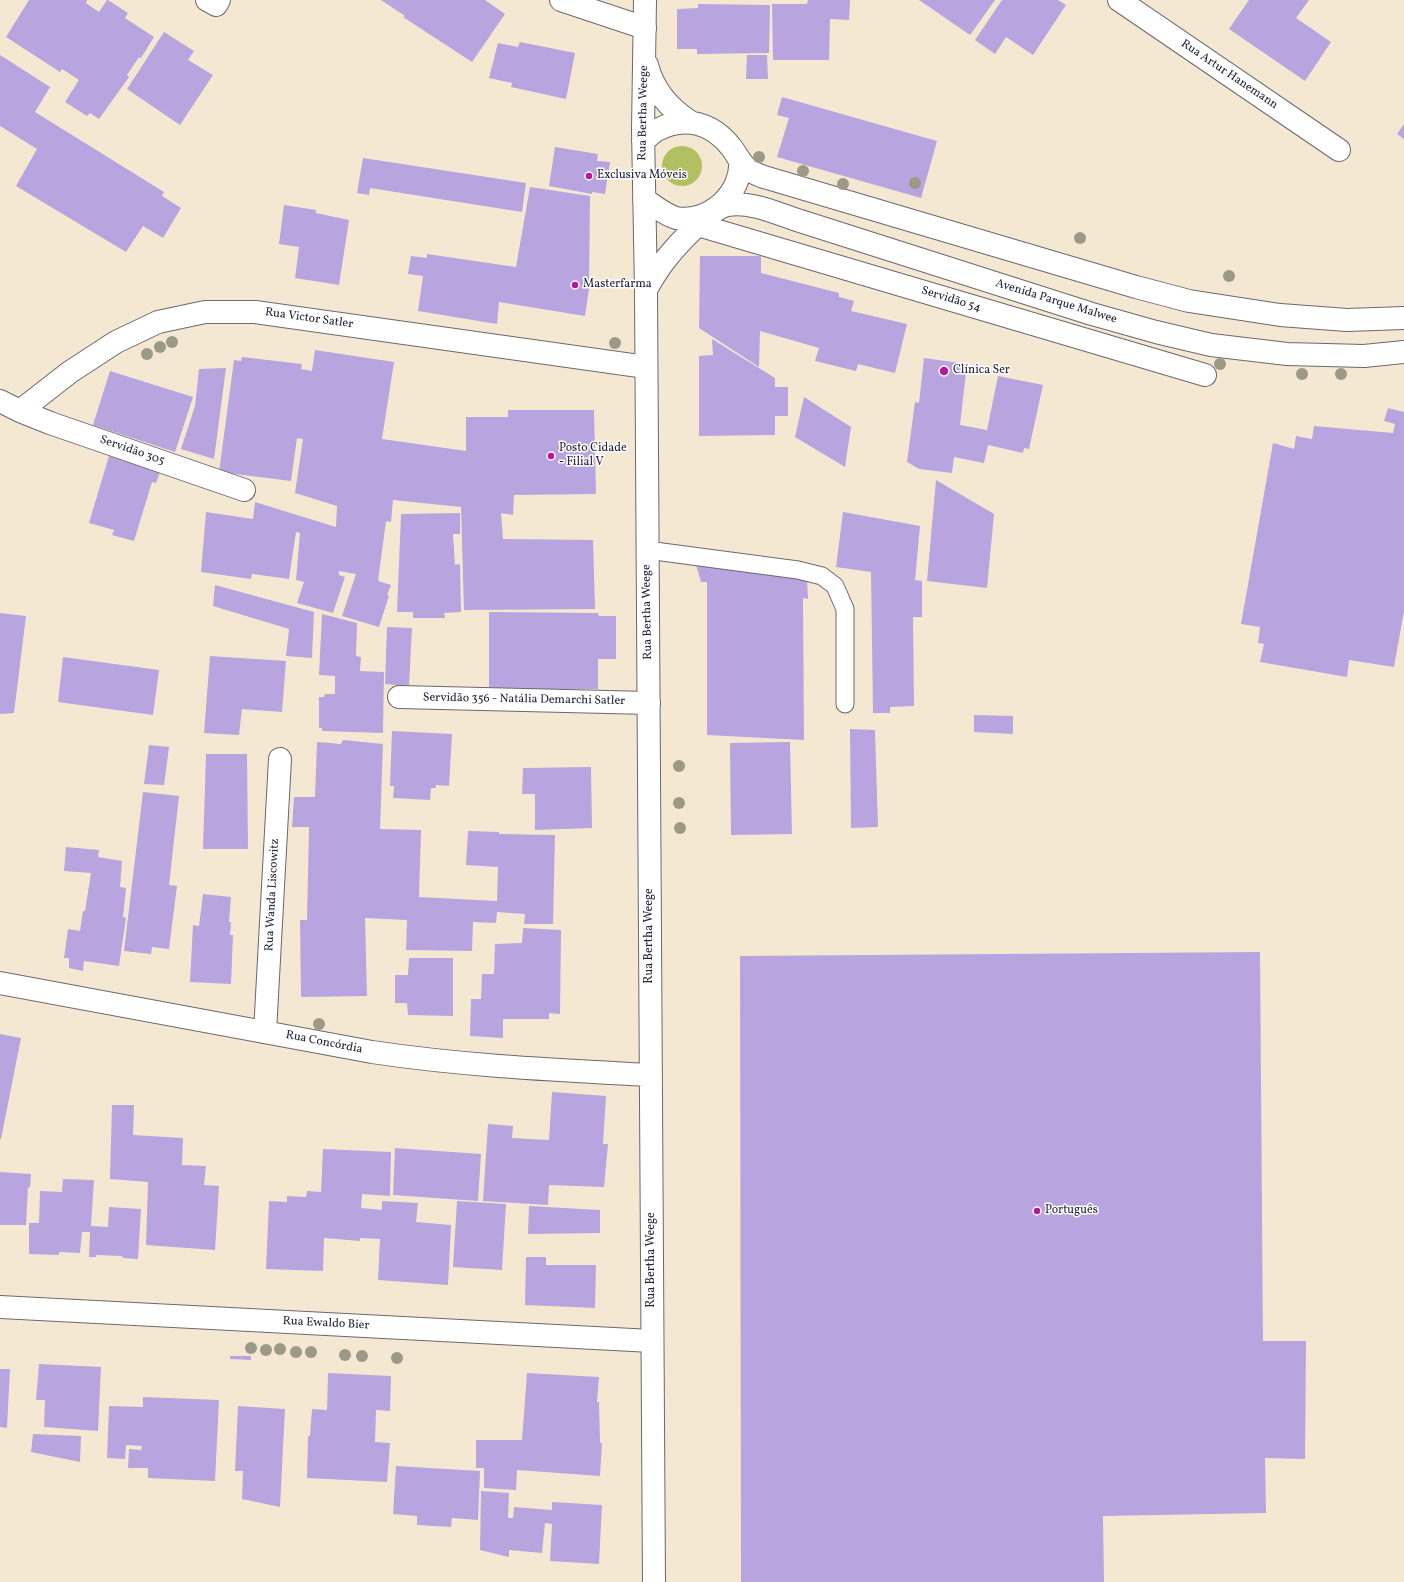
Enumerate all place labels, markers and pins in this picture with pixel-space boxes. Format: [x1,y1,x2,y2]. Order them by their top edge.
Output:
place label: Exclusiva Móveis [597,169,687,183]
marker: Exclusiva Móveis [584,171,594,181]
place label: Masterfarma [583,278,652,292]
marker: Masterfarma [570,280,580,290]
place label: Clínica Ser [953,364,1010,378]
marker: Clínica Ser [938,365,950,377]
place label: Posto Cidade - Filial V [559,442,627,470]
marker: Posto Cidade - Filial V [546,451,556,461]
place label: Português [1045,1204,1098,1218]
marker: Português [1032,1206,1042,1216]

